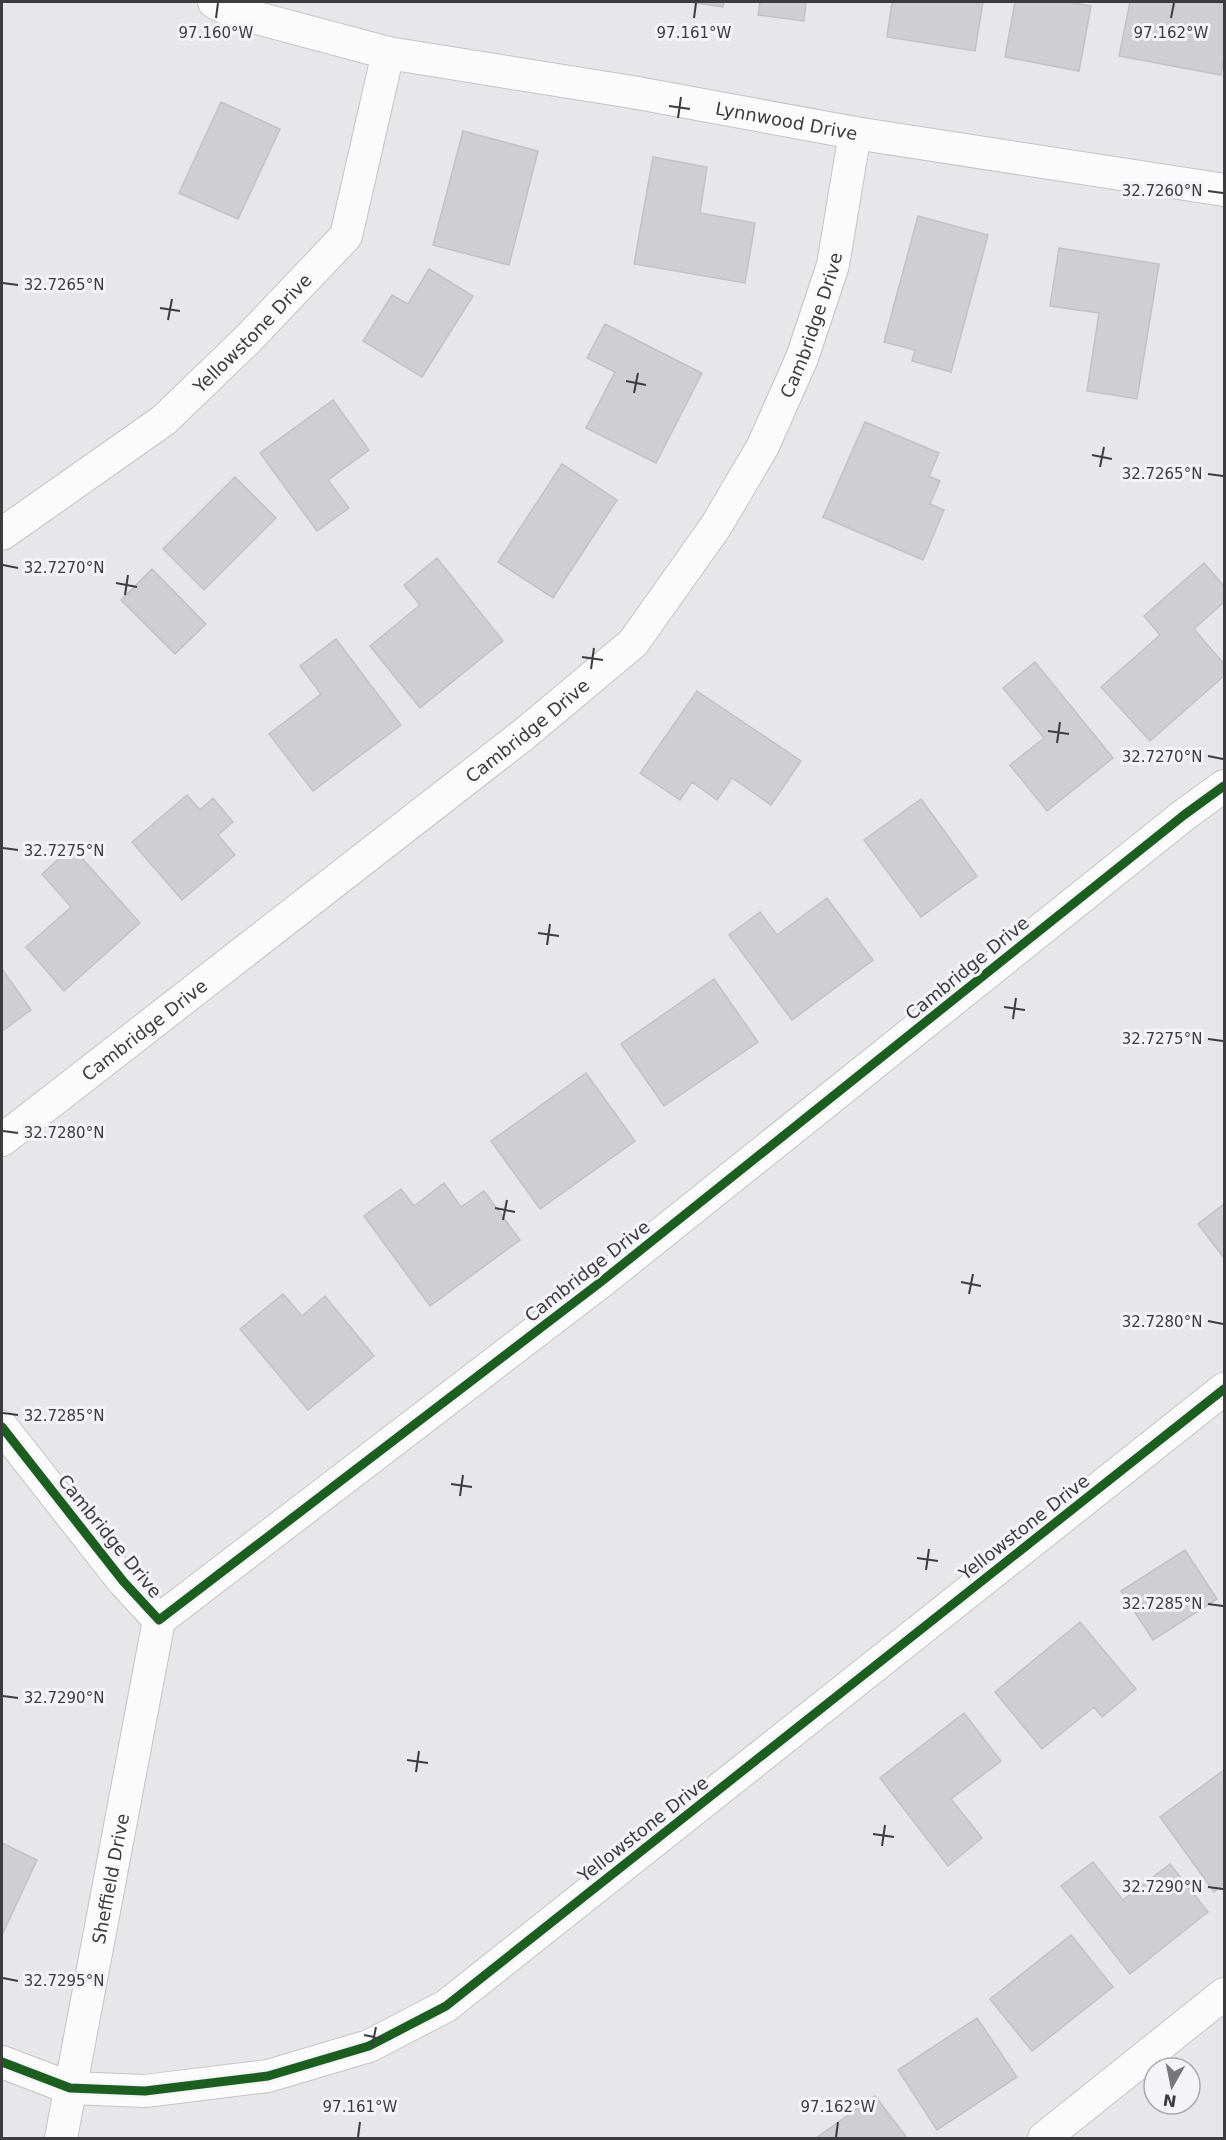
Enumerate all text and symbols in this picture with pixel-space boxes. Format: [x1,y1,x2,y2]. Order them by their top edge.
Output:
text: 97.160°W [179,24,254,42]
text: 97.161°W [657,24,732,42]
text: 97.162°W [1134,24,1209,42]
street label: Lynnwood Drive [714,97,859,144]
text: 32.7260°N [1122,182,1202,200]
street label: Cambridge Drive [775,251,845,401]
street label: Yellowstone Drive [188,269,315,397]
text: 32.7265°N [24,276,104,294]
text: 32.7265°N [1122,465,1202,483]
text: 32.7270°N [24,559,104,577]
street label: Cambridge Drive [461,674,593,786]
text: 32.7270°N [1122,748,1202,766]
text: 32.7275°N [24,842,104,860]
street label: Cambridge Drive [901,912,1033,1024]
street label: Cambridge Drive [77,974,211,1085]
text: 32.7275°N [1122,1030,1202,1048]
text: 32.7280°N [24,1124,104,1142]
street label: Cambridge Drive [520,1216,654,1326]
text: 32.7280°N [1122,1313,1202,1331]
text: 32.7285°N [24,1407,104,1425]
street label: Cambridge Drive [54,1470,166,1602]
street label: Yellowstone Drive [954,1470,1093,1585]
text: 32.7285°N [1122,1595,1202,1613]
text: 32.7290°N [24,1689,104,1707]
street label: Yellowstone Drive [573,1772,712,1887]
street label: Sheffield Drive [87,1811,133,1946]
text: 32.7290°N [1122,1878,1202,1896]
text: 32.7295°N [24,1972,104,1990]
north arrow [1142,2056,1202,2116]
text: N [1162,2090,1178,2111]
text: 97.161°W [323,2098,398,2116]
text: 97.162°W [801,2098,876,2116]

